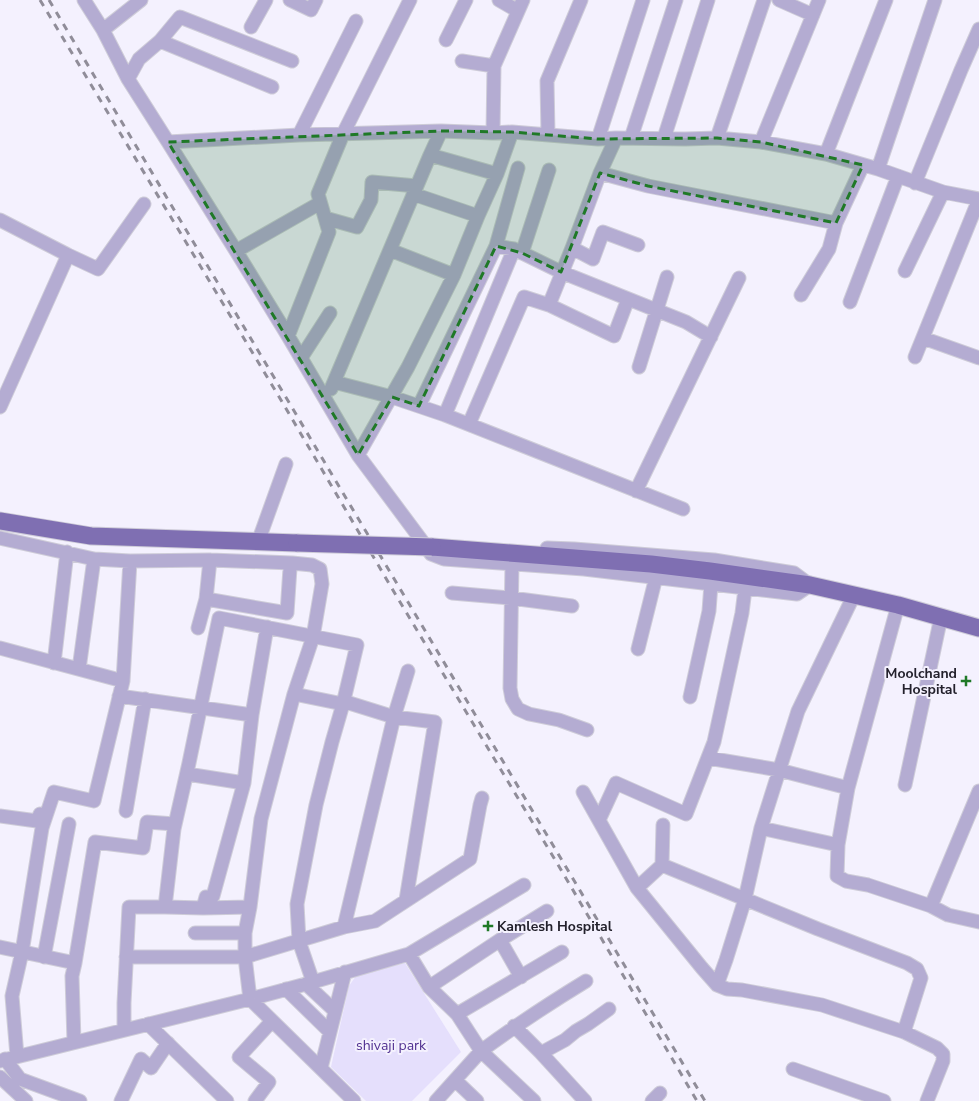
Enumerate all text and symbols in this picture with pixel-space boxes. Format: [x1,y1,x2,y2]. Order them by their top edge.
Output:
place label: Moolchand Hospital [885,664,958,699]
marker: Moolchand Hospital [960,675,972,687]
place label: Kamlesh Hospital [497,917,613,936]
marker: Kamlesh Hospital [482,920,494,932]
park label: shivaji park [356,1036,427,1055]

